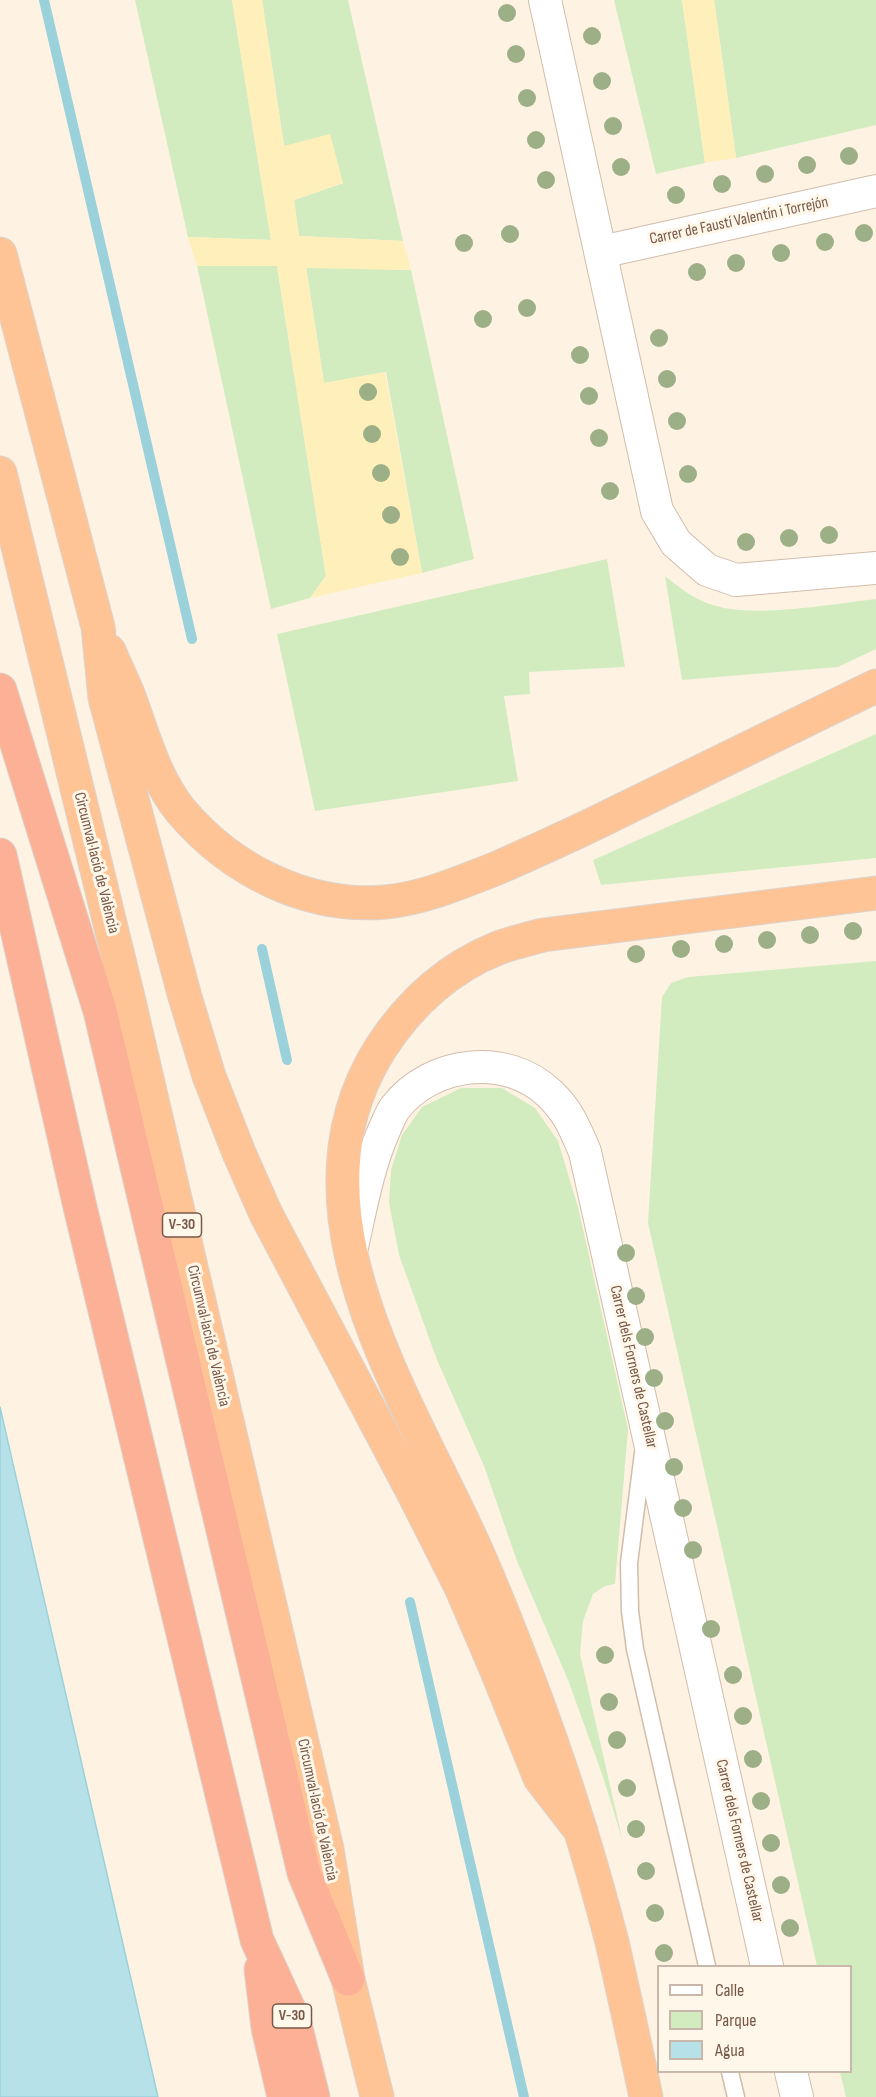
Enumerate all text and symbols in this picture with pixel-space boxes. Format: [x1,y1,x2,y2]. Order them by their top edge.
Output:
street label: Carrer de Faustí Valentín i Torrejón [648,193,830,249]
street label: Circumval·lació de València [69,790,123,936]
road number: V-30 [162,1213,201,1237]
street label: Circumval·lació de València [182,1263,234,1409]
street label: Carrer dels Forners de Castellar [605,1284,661,1450]
street label: Circumval·lació de València [293,1737,341,1883]
street label: Carrer dels Forners de Castellar [711,1758,767,1924]
legend [657,1965,852,2073]
text: Calle [715,1980,744,2001]
road number: V-30 [272,2004,312,2028]
text: Parque [715,2010,756,2031]
text: Agua [715,2040,745,2061]

